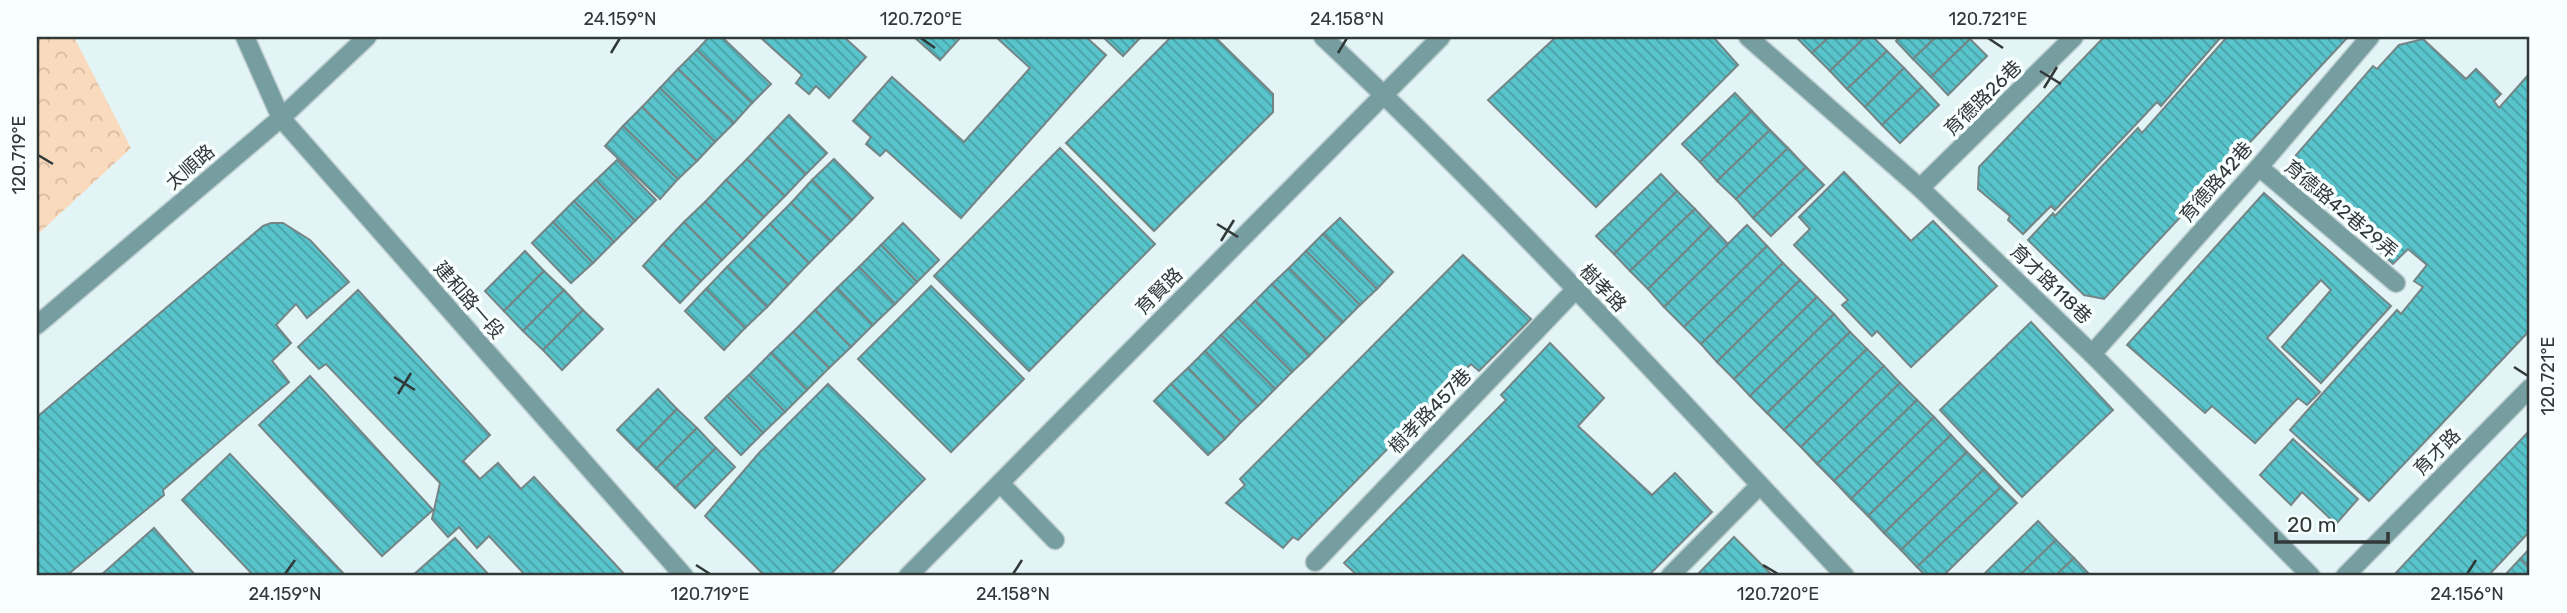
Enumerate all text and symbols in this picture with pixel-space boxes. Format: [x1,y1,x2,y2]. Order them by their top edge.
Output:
text: 24.159°N [583,8,657,30]
text: 120.720°E [880,8,962,30]
text: 24.158°N [1310,8,1384,30]
text: 120.721°E [1949,8,2027,30]
street label: 育德路26巷 [1940,55,2026,141]
text: 120.719°E [8,116,30,194]
street label: 育德路42巷 [2175,137,2257,227]
street label: 太順路 [161,140,219,194]
street label: 育德路42巷29弄 [2280,155,2402,263]
street label: 育才路118巷 [2005,239,2097,329]
street label: 建和路一段 [429,257,509,343]
street label: 樹孝路 [1575,260,1631,316]
street label: 育賢路 [1131,263,1187,319]
text: 120.721°E [2537,337,2559,415]
street label: 樹孝路457巷 [1384,364,1476,458]
street label: 育才路 [2409,424,2465,480]
scale bar [2276,501,2388,545]
text: 20 m [2287,512,2336,537]
text: 24.159°N [248,583,322,605]
text: 120.719°E [671,583,749,605]
text: 24.158°N [976,583,1050,605]
text: 120.720°E [1737,583,1819,605]
text: 24.156°N [2430,583,2504,605]

